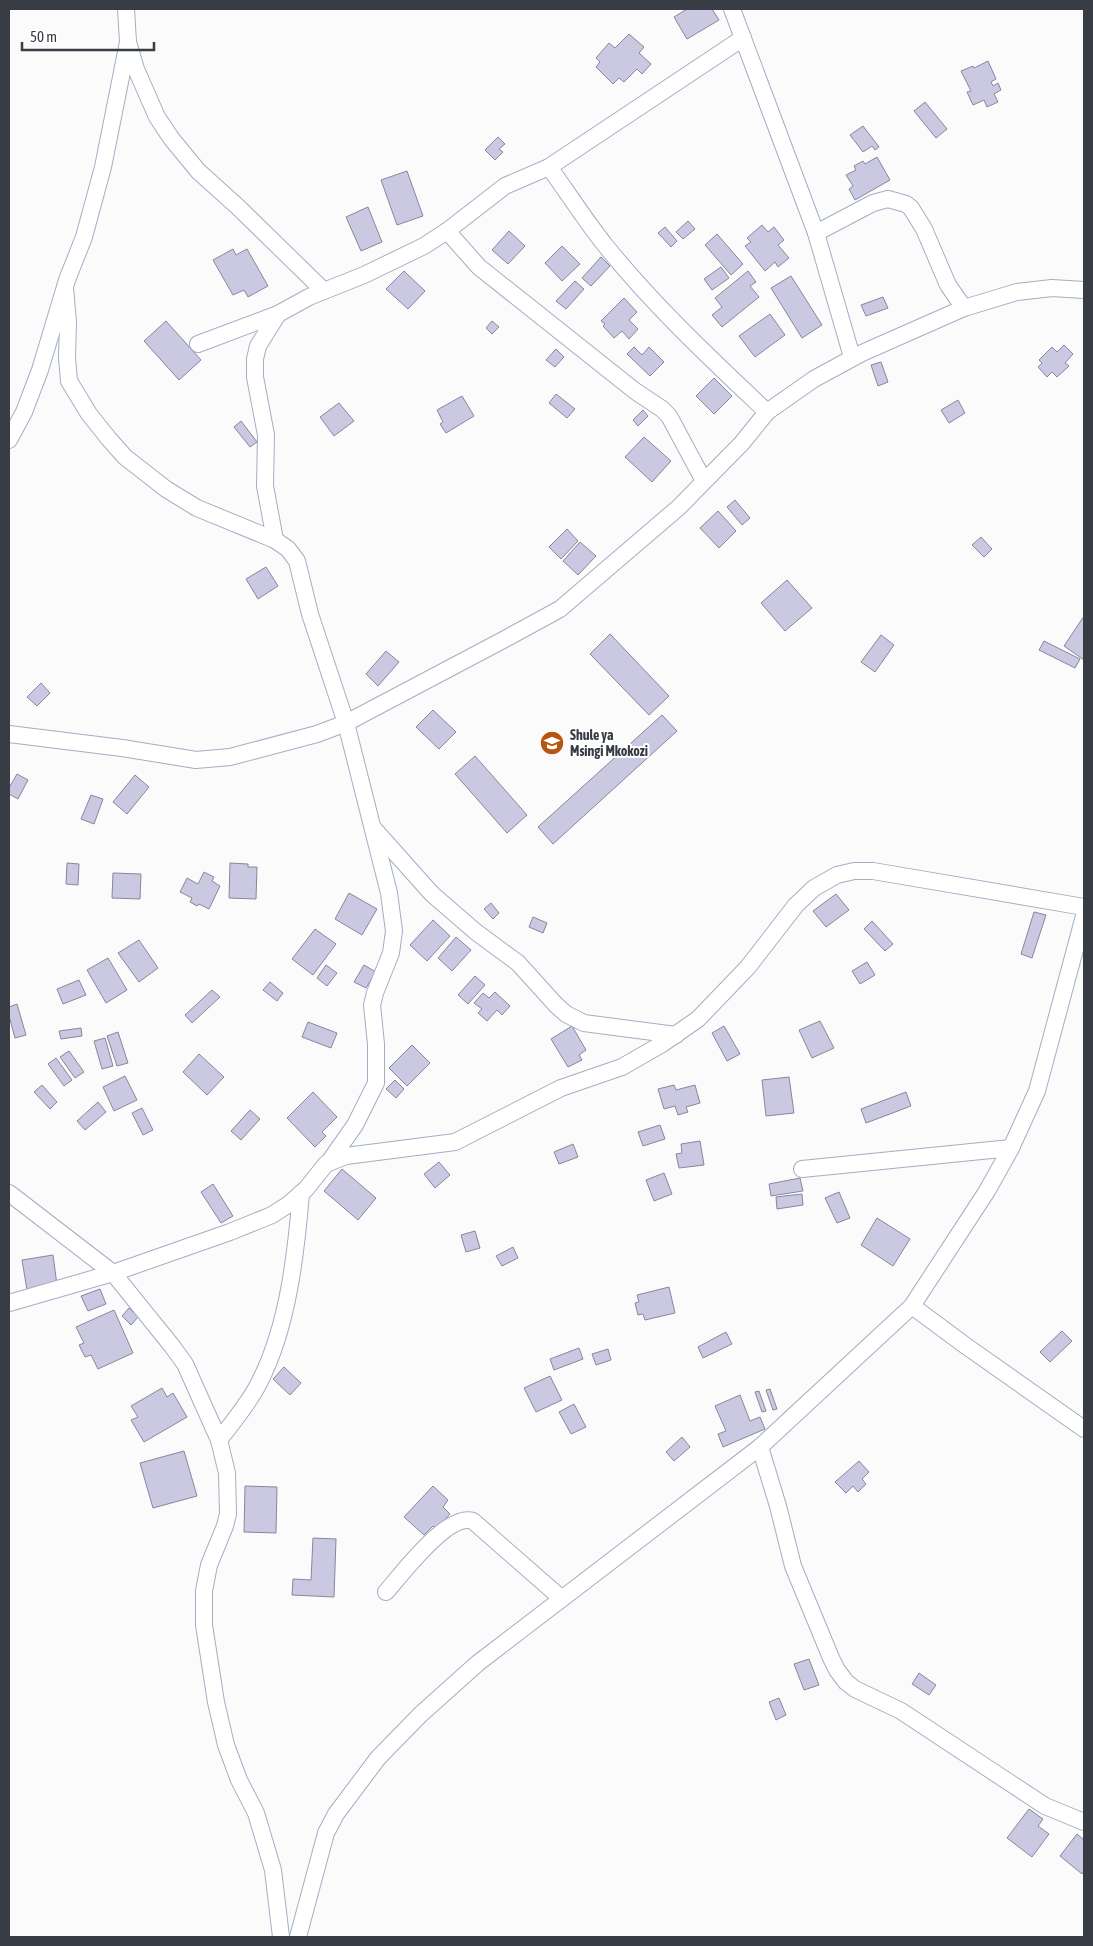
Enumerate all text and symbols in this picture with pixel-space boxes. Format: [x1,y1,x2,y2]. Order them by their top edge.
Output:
scale bar [22,20,155,52]
text: 50 m [30,28,57,45]
place label: Shule ya Msingi Mkokozi [570,727,648,759]
school or university icon: Shule ya Msingi Mkokozi [539,730,565,756]

